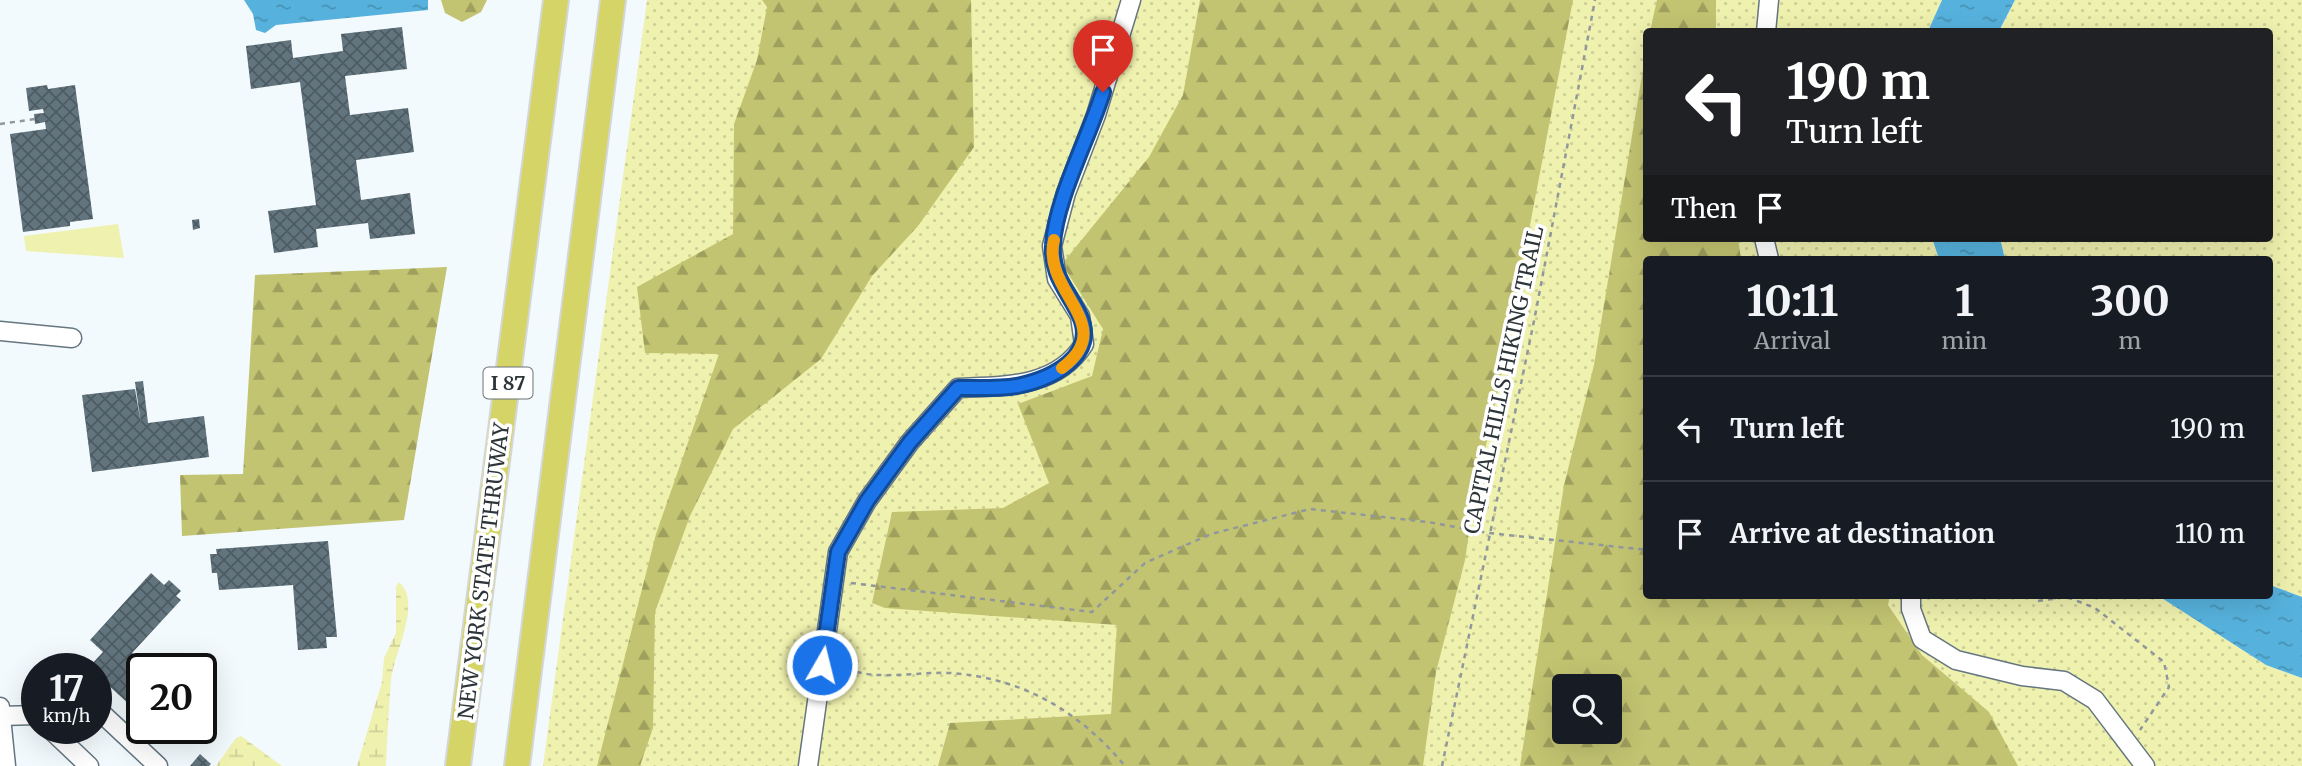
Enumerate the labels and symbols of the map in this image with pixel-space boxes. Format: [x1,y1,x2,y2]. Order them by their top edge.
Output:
pin [1073,20,1133,92]
street label: CAPITAL HILLS HIKING TRAIL [1458,224,1549,536]
road number: I 87 [484,368,532,398]
street label: NEW YORK STATE THRUWAY [452,421,515,721]
position arrow [785,628,859,702]
speed limit sign: 20 [126,653,217,744]

